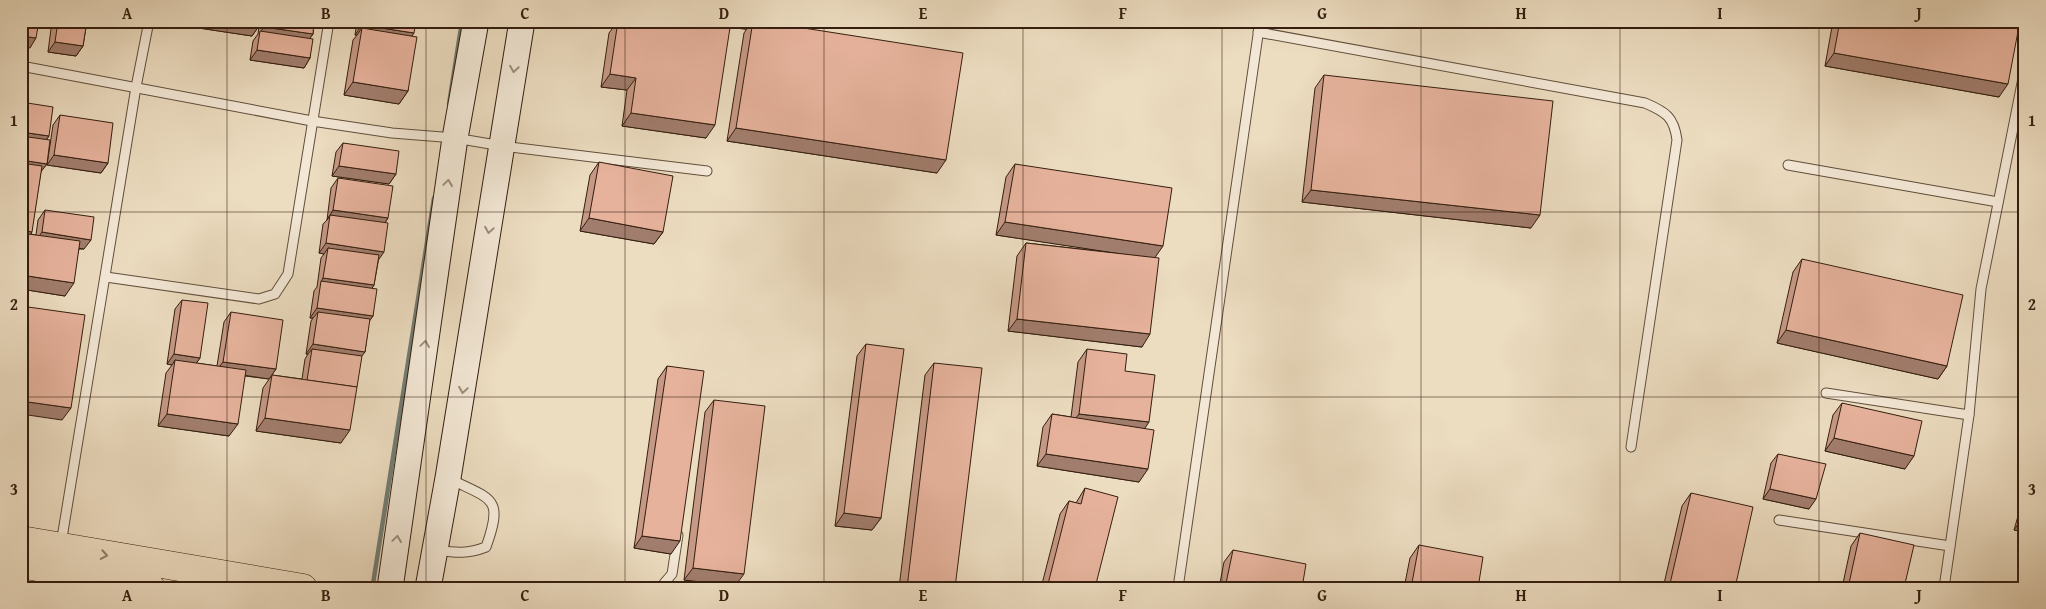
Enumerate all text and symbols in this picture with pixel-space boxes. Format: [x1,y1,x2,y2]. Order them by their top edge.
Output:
text: A [122,1,133,25]
text: B [321,1,331,25]
text: C [520,1,530,25]
text: D [719,1,729,25]
text: E [919,1,928,25]
text: F [1119,1,1127,25]
text: G [1317,1,1327,25]
text: H [1515,1,1527,25]
text: I [1717,1,1723,25]
text: J [1913,1,1922,25]
one-way arrow [510,65,520,74]
text: 1 [10,108,18,132]
text: 1 [2028,108,2036,132]
one-way arrow [443,179,453,187]
one-way arrow [484,226,494,234]
text: 2 [10,292,18,316]
text: 2 [2028,292,2036,316]
one-way arrow [420,340,430,348]
one-way arrow [458,386,468,395]
text: 3 [10,477,18,501]
text: 3 [2028,477,2036,501]
one-way arrow [392,535,402,544]
one-way arrow [99,549,108,559]
text: A [122,583,133,607]
text: B [321,583,331,607]
text: C [520,583,530,607]
text: D [719,583,729,607]
text: E [919,583,928,607]
text: F [1119,583,1127,607]
text: G [1317,583,1327,607]
text: H [1515,583,1527,607]
text: I [1717,583,1723,607]
text: J [1913,583,1922,607]

